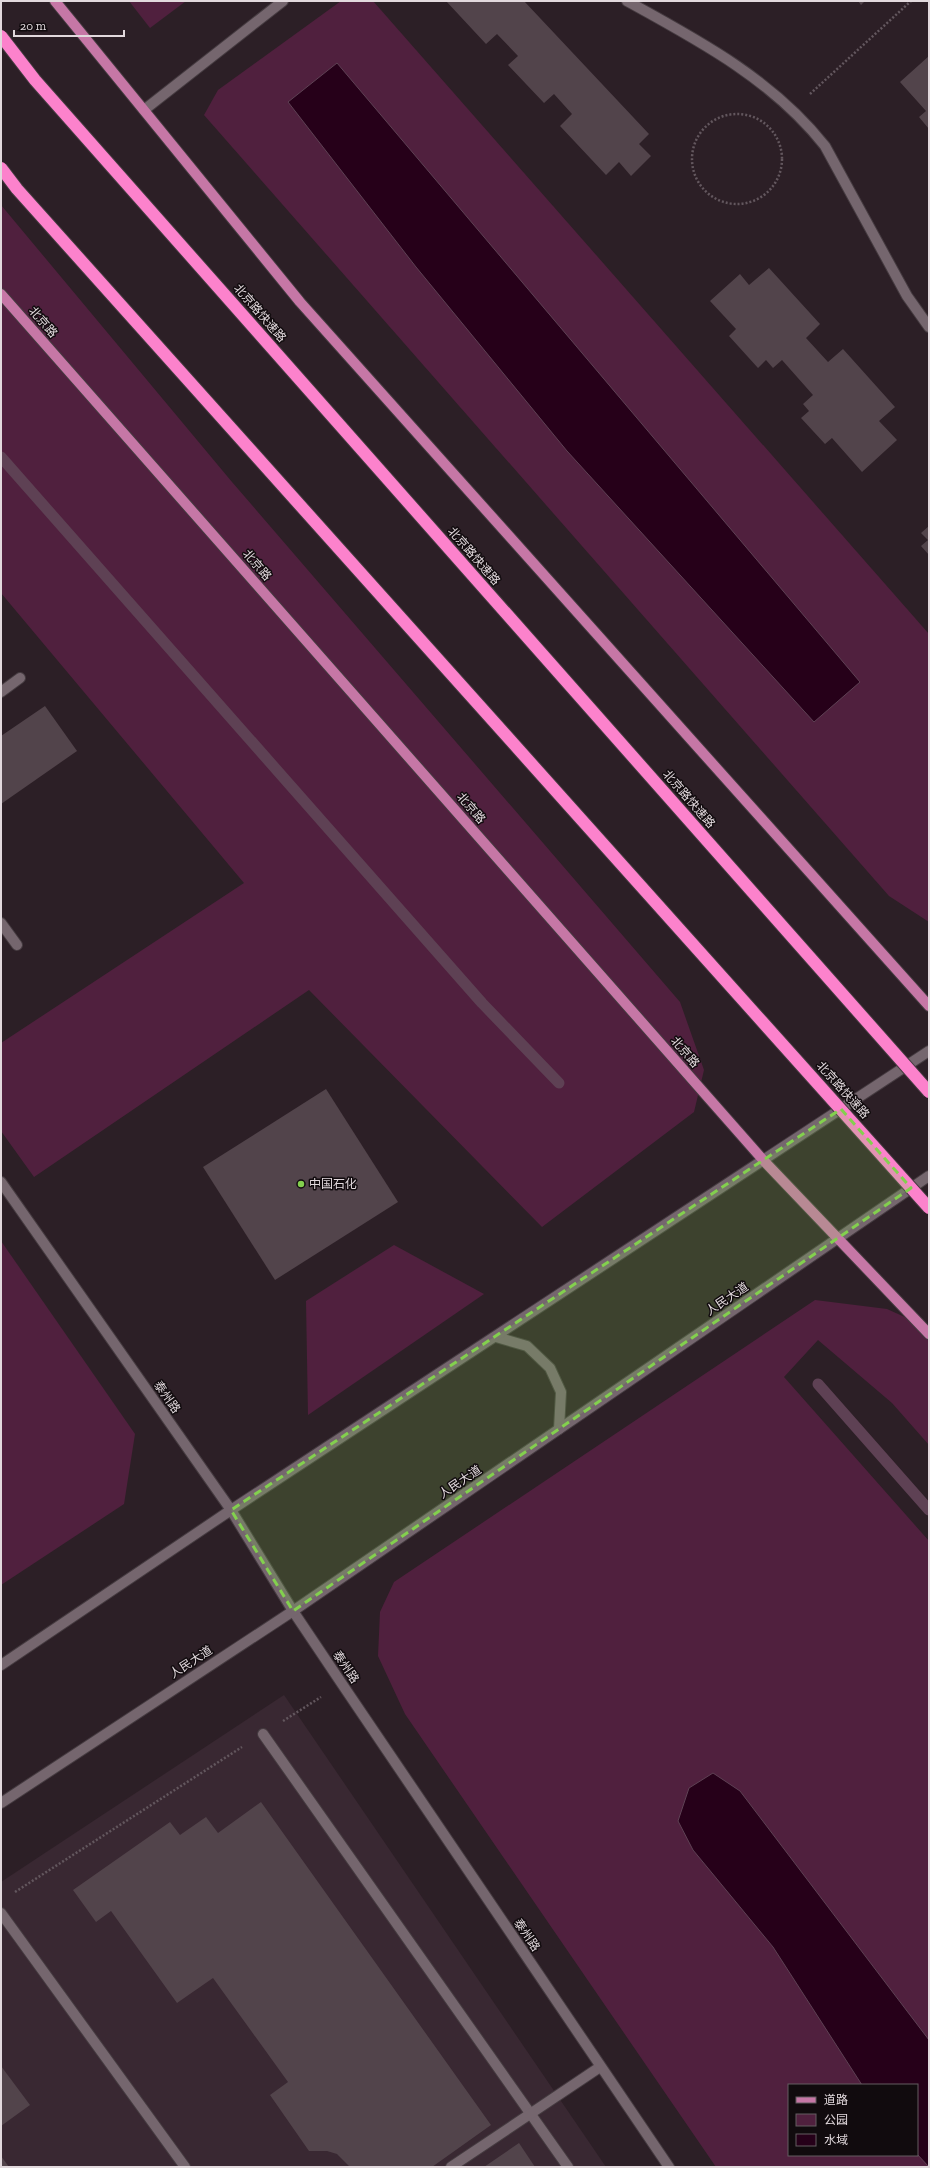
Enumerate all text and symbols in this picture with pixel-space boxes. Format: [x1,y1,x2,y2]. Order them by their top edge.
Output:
scale bar [14,12,124,38]
text: 20 m [20,19,47,33]
street label: 北京路快速路 [231,281,289,345]
street label: 北京路 [26,304,60,340]
street label: 北京路快速路 [445,524,503,588]
street label: 北京路 [240,547,274,583]
street label: 北京路快速路 [660,767,718,831]
street label: 北京路 [454,790,488,826]
street label: 北京路 [668,1034,702,1070]
street label: 北京路快速路 [814,1059,872,1121]
place label: 中国石化 [309,1177,357,1191]
marker: 中国石化 [296,1179,306,1189]
street label: 人民大道 [703,1280,751,1318]
street label: 泰州路 [151,1378,183,1416]
street label: 人民大道 [436,1463,484,1501]
street label: 人民大道 [167,1643,215,1681]
street label: 泰州路 [330,1648,362,1686]
street label: 泰州路 [511,1916,543,1954]
legend [788,2084,918,2156]
text: 道路 [824,2093,848,2107]
text: 公园 [824,2113,848,2127]
text: 水域 [824,2133,848,2147]

